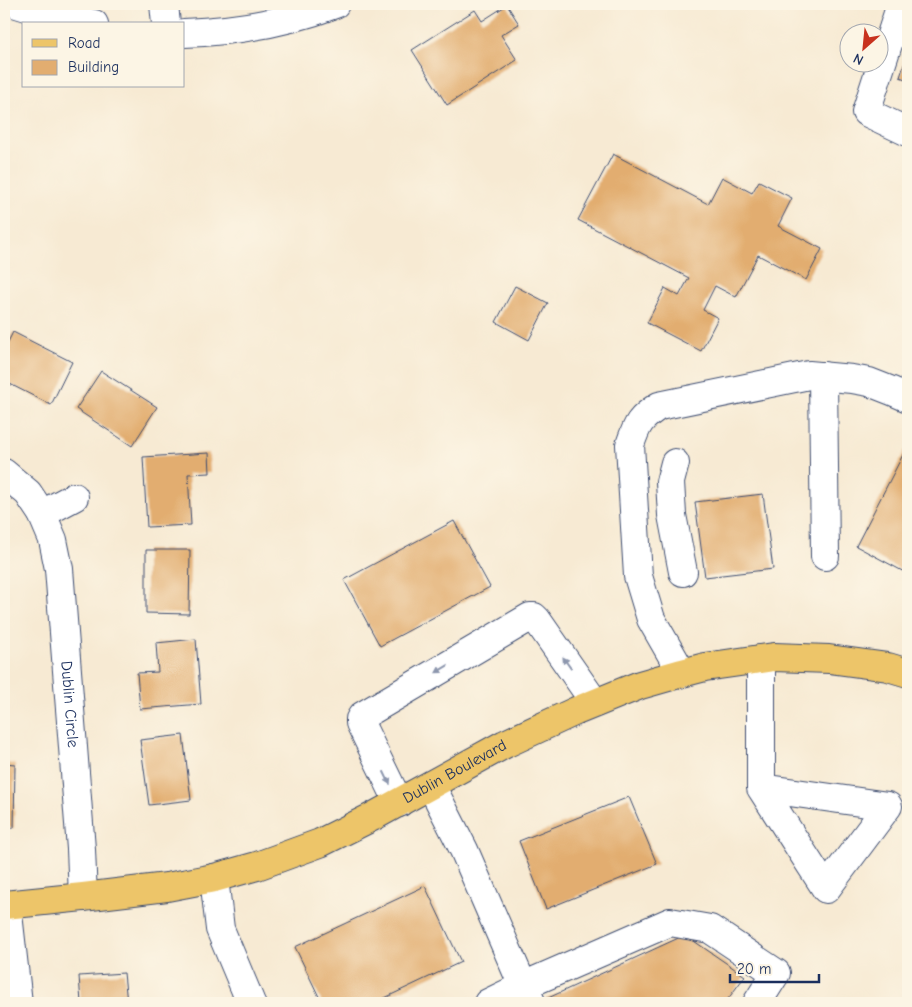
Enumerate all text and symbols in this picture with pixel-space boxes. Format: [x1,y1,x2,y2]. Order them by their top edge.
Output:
legend [22,22,185,88]
north arrow [840,22,890,72]
text: Road [68,34,100,52]
text: N [850,49,866,69]
text: Building [68,58,119,76]
one-way arrow [562,656,572,670]
street label: Dublin Circle [57,660,82,748]
one-way arrow [436,664,449,673]
street label: Dublin Boulevard [400,736,510,807]
one-way arrow [383,771,391,785]
scale bar [730,952,818,984]
text: 20 m [737,960,771,978]

